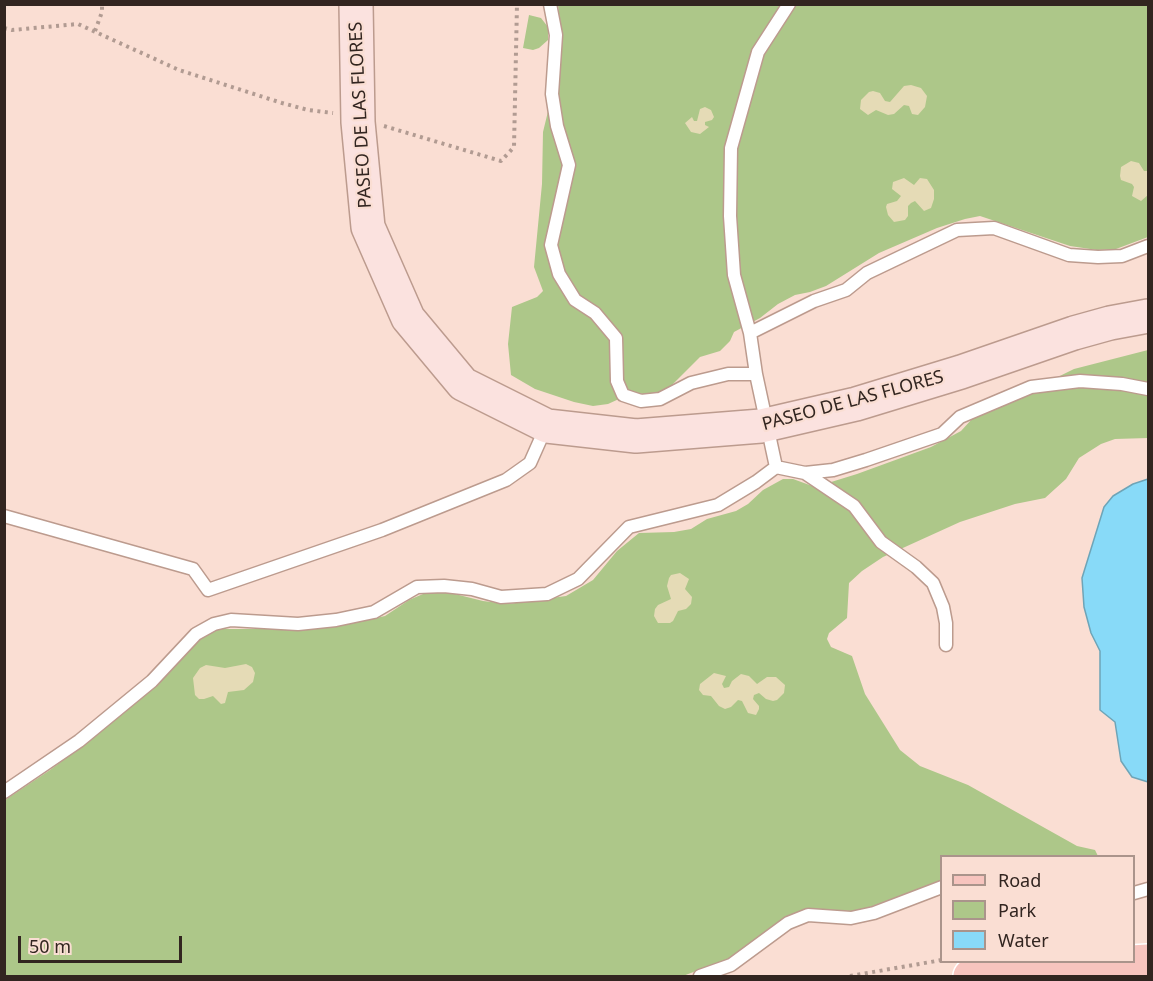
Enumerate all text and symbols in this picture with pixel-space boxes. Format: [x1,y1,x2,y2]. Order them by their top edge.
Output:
street label: PASEO DE LAS FLORES [345,21,377,209]
street label: PASEO DE LAS FLORES [760,366,946,436]
legend [940,855,1135,963]
text: Road [998,868,1041,892]
text: Park [998,898,1036,922]
scale bar [21,924,184,962]
text: Water [998,928,1049,952]
text: 50 m [29,934,71,958]

